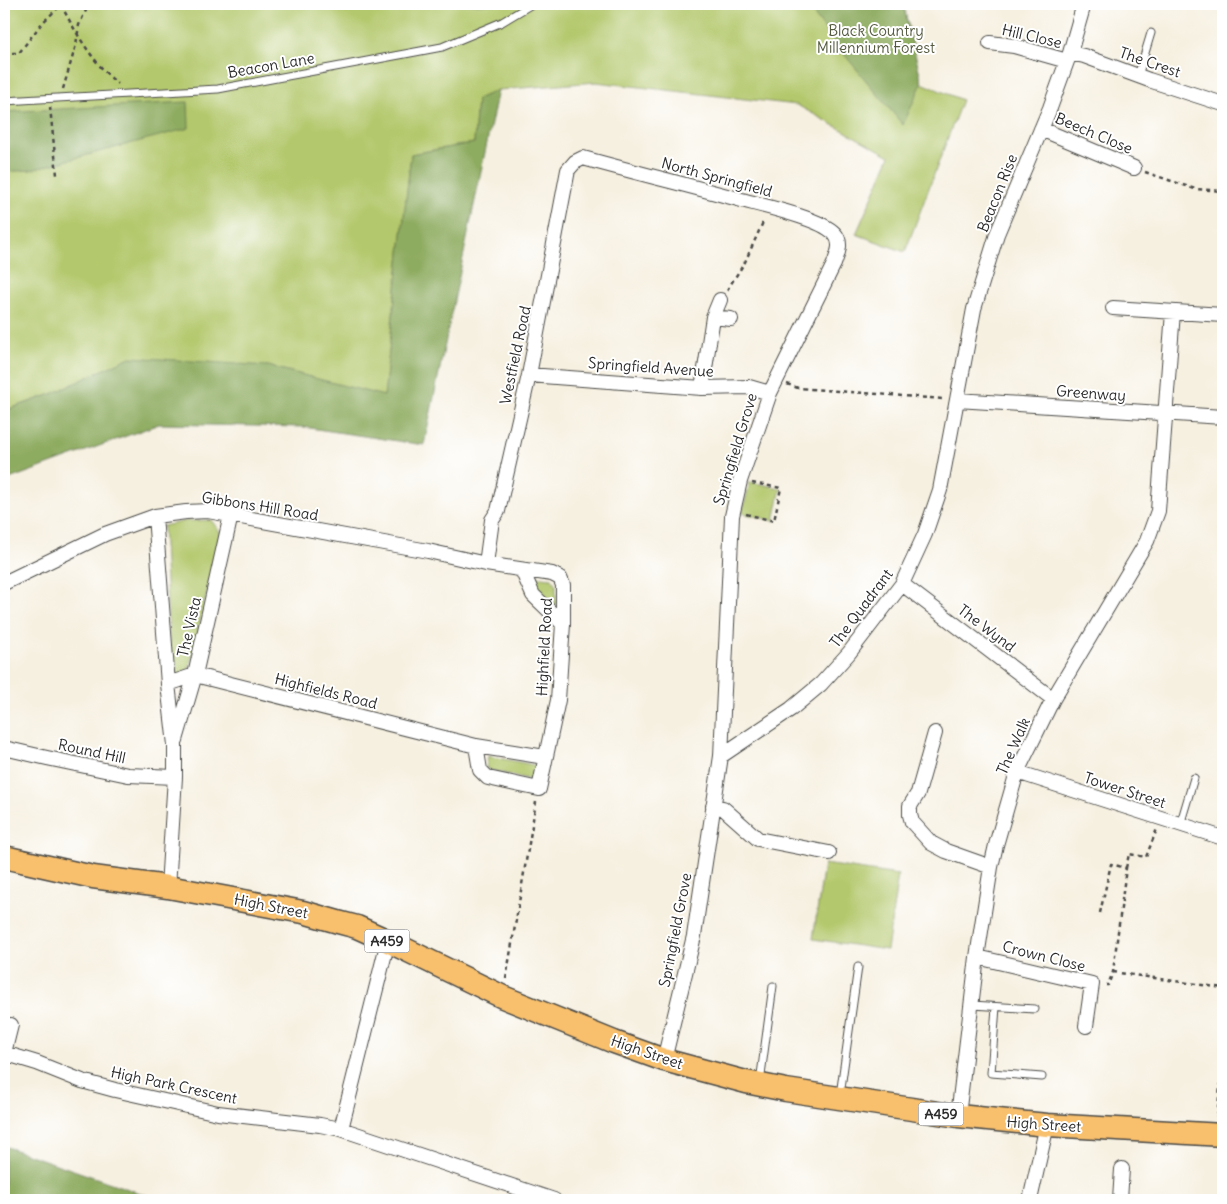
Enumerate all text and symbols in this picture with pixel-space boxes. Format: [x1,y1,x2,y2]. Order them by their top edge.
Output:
street label: Hill Close [1000,20,1064,52]
park label: Black Country Millennium Forest [817,21,935,57]
street label: The Crest [1117,43,1183,81]
street label: Beacon Lane [226,48,316,82]
street label: Beech Close [1052,108,1136,158]
street label: Beacon Rise [973,151,1021,235]
street label: North Springfield [659,153,775,201]
street label: Westfield Road [495,304,535,406]
street label: Springfield Avenue [588,353,714,381]
street label: Greenway [1055,381,1127,405]
street label: Springfield Grove [709,391,761,507]
street label: Gibbons Hill Road [200,487,320,525]
street label: The Quadrant [825,565,897,651]
street label: The Vista [173,595,205,659]
street label: Highfield Road [532,597,556,697]
street label: The Wynd [954,600,1020,656]
street label: Highfields Road [273,669,379,713]
street label: The Walk [992,714,1034,778]
street label: Round Hill [57,735,127,767]
street label: Tower Street [1082,768,1168,812]
street label: Springfield Grove [655,871,695,989]
street label: High Street [232,890,310,922]
road number: A459 [364,929,410,952]
street label: Crown Close [1001,937,1087,975]
street label: High Street [609,1031,685,1073]
street label: High Park Crescent [109,1062,239,1108]
road number: A459 [918,1102,964,1126]
street label: High Street [1006,1112,1082,1136]

